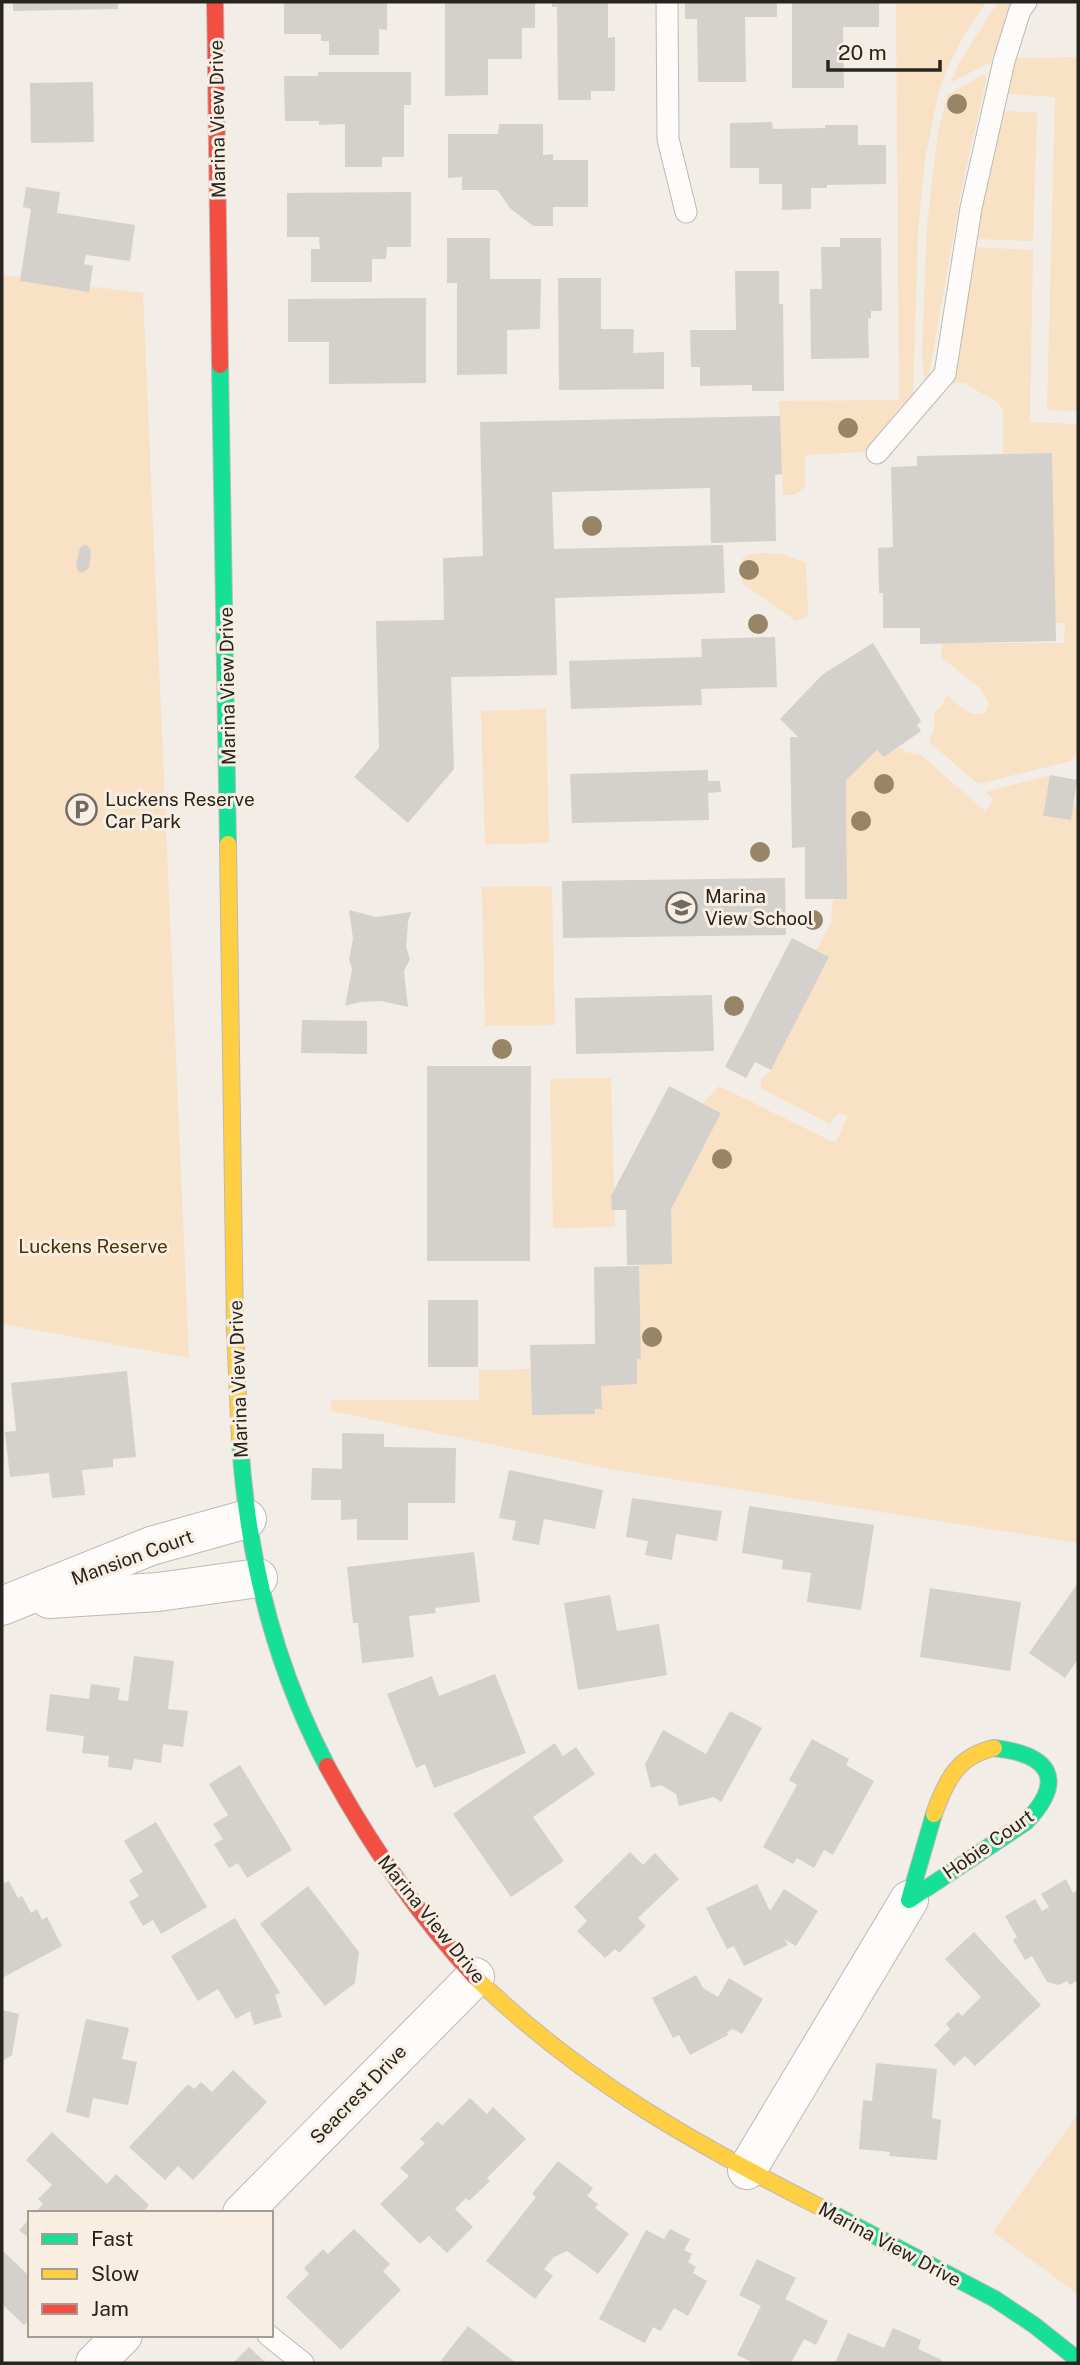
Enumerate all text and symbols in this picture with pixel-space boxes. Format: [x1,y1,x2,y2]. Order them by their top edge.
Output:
scale bar [828,28,940,72]
street label: Marina View Drive [205,40,229,198]
text: 20 m [838,40,887,65]
street label: Marina View Drive [215,607,239,765]
place label: Luckens Reserve Car Park [105,788,255,832]
parking icon: Luckens Reserve Car Park [65,793,99,827]
place label: Marina View School [705,885,814,929]
school or university icon: Marina View School [665,890,699,924]
park label: Luckens Reserve [18,1235,168,1257]
street label: Marina View Drive [224,1300,252,1458]
street label: Mansion Court [68,1525,196,1589]
street label: Hobie Court [938,1805,1038,1883]
street label: Marina View Drive [374,1851,490,1987]
street label: Seacrest Drive [305,2040,411,2148]
street label: Marina View Drive [815,2197,965,2291]
legend [28,2211,273,2337]
text: Fast [91,2226,133,2251]
text: Slow [91,2261,139,2286]
text: Jam [91,2296,129,2321]

